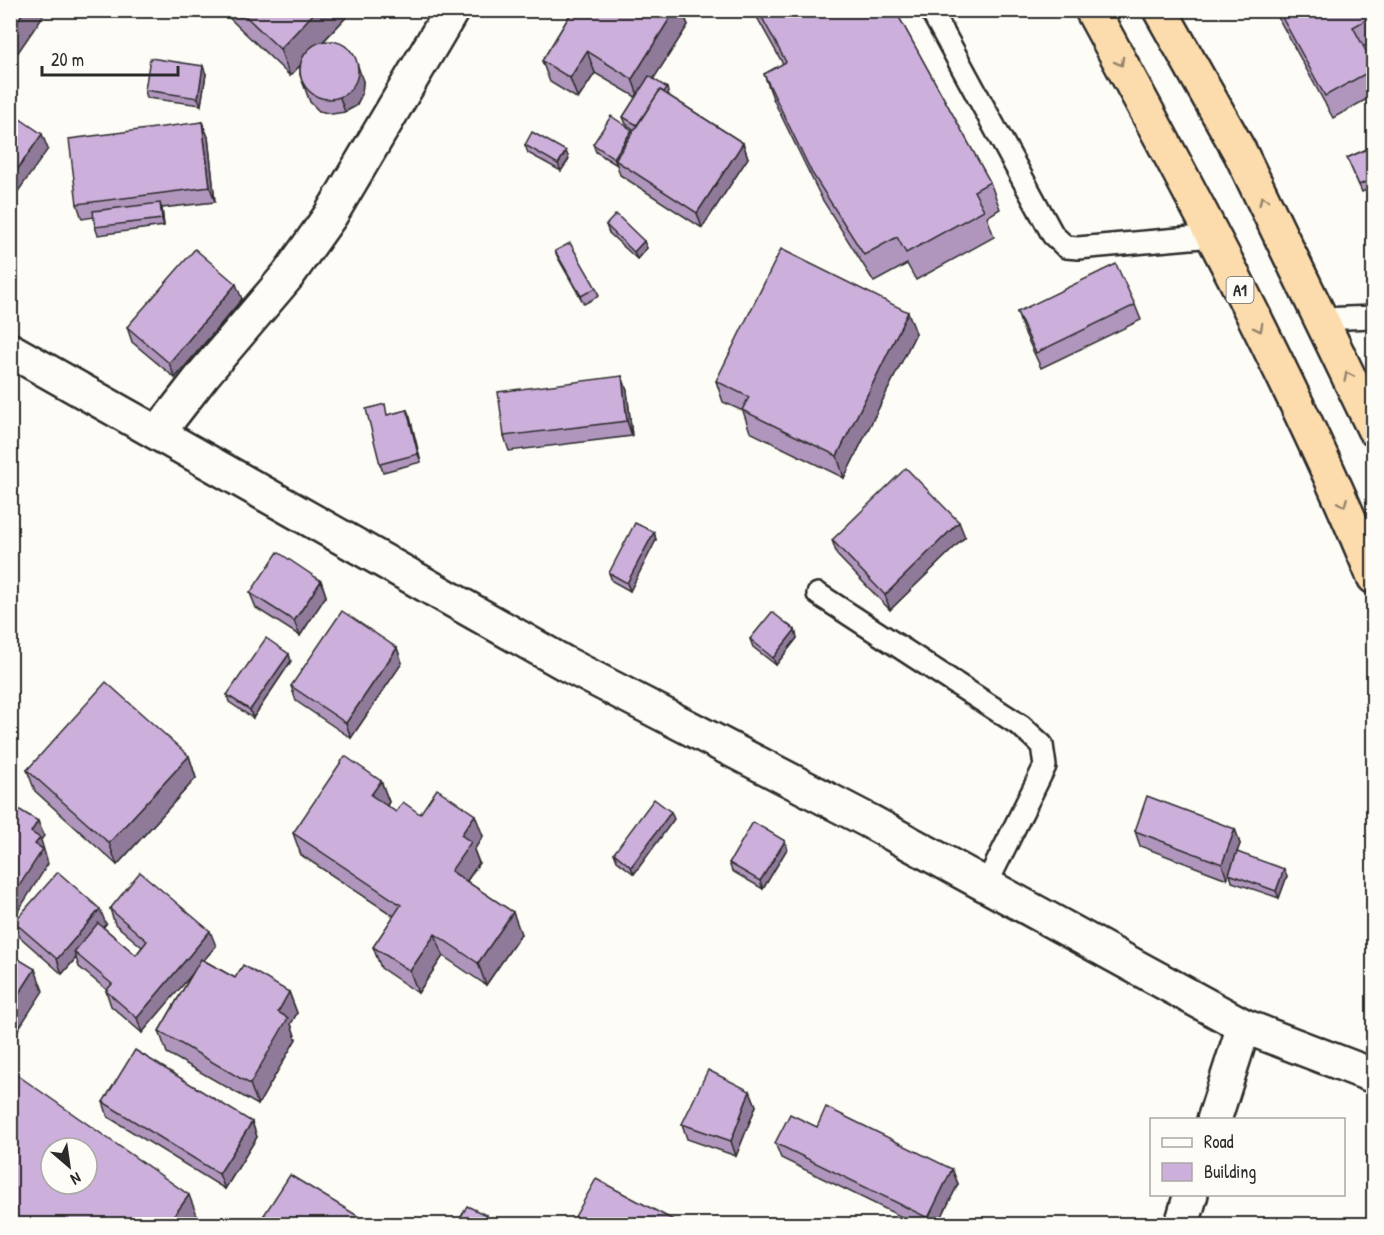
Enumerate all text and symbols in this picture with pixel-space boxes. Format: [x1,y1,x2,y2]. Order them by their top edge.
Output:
scale bar [42,39,178,77]
text: 20 m [51,47,84,72]
one-way arrow [1113,56,1124,66]
one-way arrow [1258,196,1270,207]
road number: A1 [1226,277,1254,303]
one-way arrow [1252,321,1263,332]
one-way arrow [1344,371,1356,382]
one-way arrow [1336,497,1348,508]
legend [1150,1118,1345,1196]
text: Road [1204,1129,1234,1154]
north arrow [39,1136,99,1196]
text: Building [1204,1159,1256,1184]
text: N [67,1167,85,1191]

